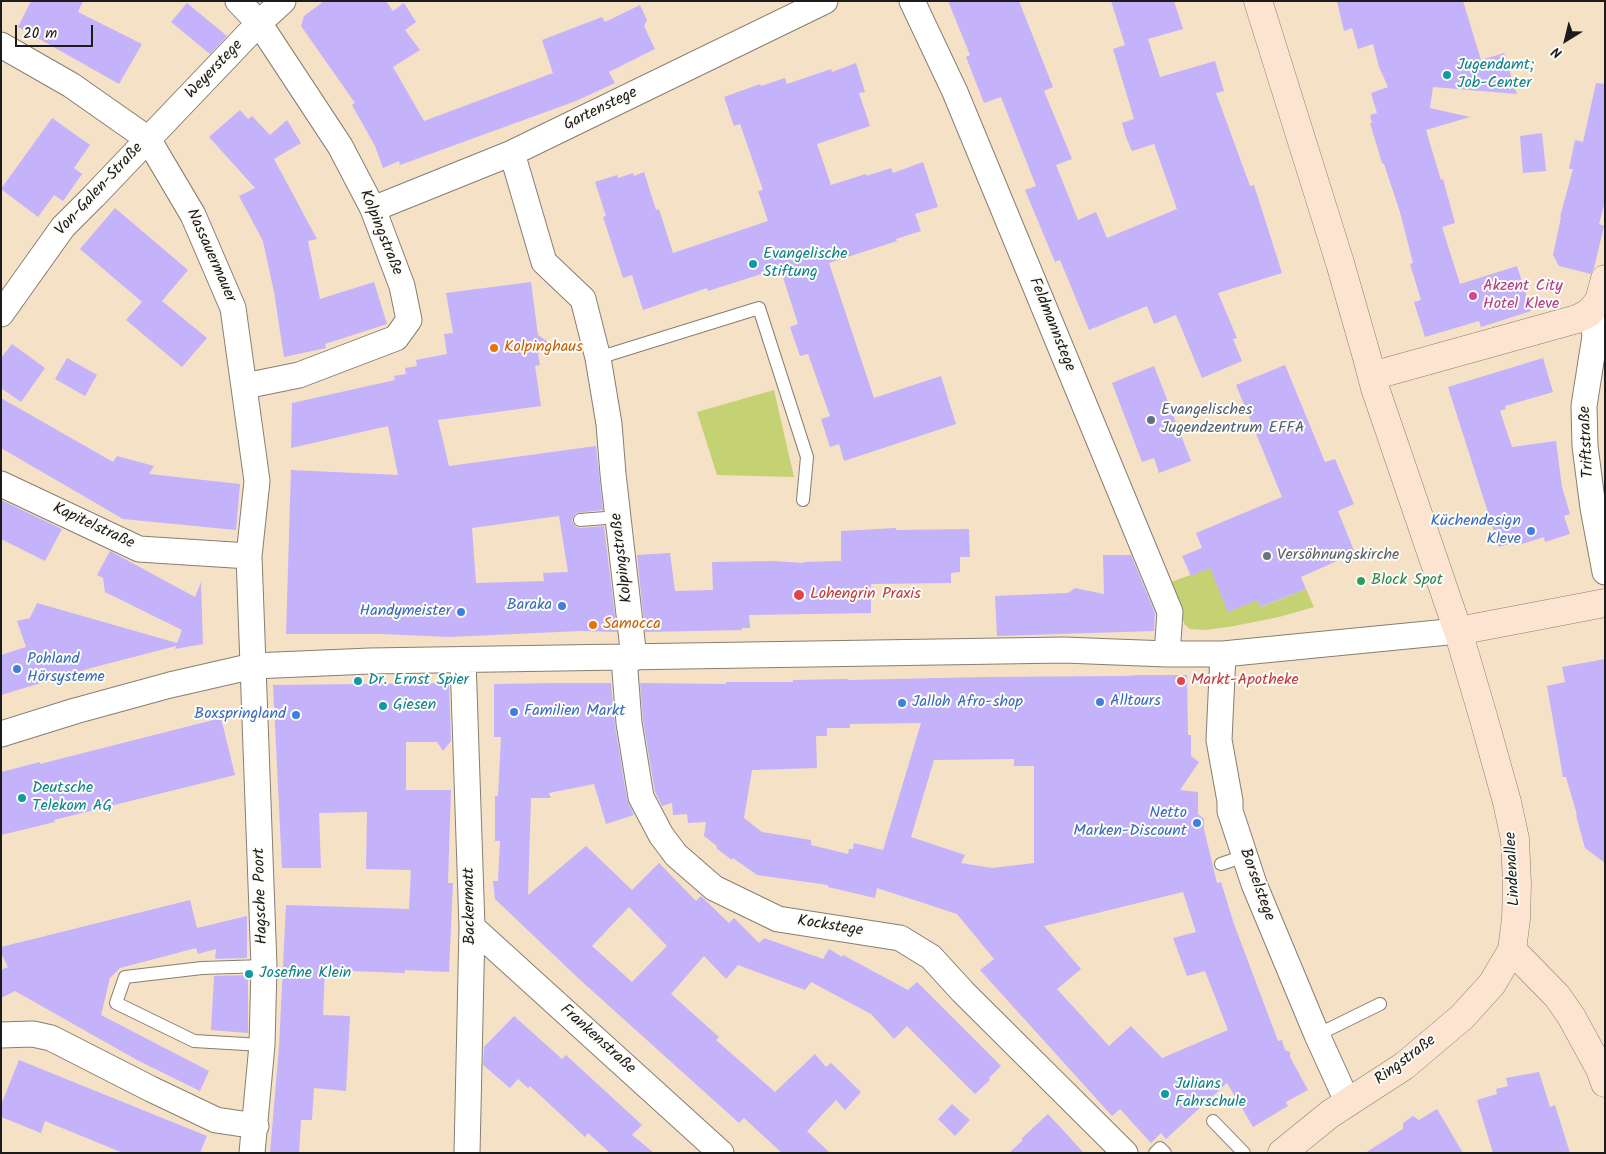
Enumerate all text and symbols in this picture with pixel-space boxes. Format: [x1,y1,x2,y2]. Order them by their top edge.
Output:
scale bar [18,15,95,47]
north arrow [1541,15,1591,65]
text: 20 m [23,22,57,46]
street label: Weyerstege [182,36,248,104]
text: N [1547,41,1567,64]
place label: Jugendamt; Job-Center [1457,56,1535,94]
marker: Jugendamt; Job-Center [1441,69,1453,81]
street label: Gartenstege [561,84,641,136]
street label: Von-Galen-Straße [52,140,148,240]
street label: Kolpingstraße [354,187,406,279]
street label: Nassauermauer [181,206,239,306]
place label: Evangelische Stiftung [763,245,847,283]
marker: Evangelische Stiftung [747,258,759,270]
street label: Feldmannstege [1023,275,1079,375]
place label: Akzent City Hotel Kleve [1483,277,1563,315]
marker: Akzent City Hotel Kleve [1467,290,1479,302]
place label: Kolpinghaus [504,338,583,358]
marker: Kolpinghaus [488,342,500,354]
place label: Evangelisches Jugendzentrum EFFA [1161,401,1304,439]
street label: Triftstraße [1577,405,1599,479]
marker: Evangelisches Jugendzentrum EFFA [1145,414,1157,426]
street label: Kapitelstraße [49,500,137,554]
street label: Kolpingstraße [608,512,638,604]
place label: Küchendesign Kleve [1431,512,1521,550]
marker: Küchendesign Kleve [1525,525,1537,537]
place label: Versöhnungskirche [1277,546,1399,566]
marker: Versöhnungskirche [1261,550,1273,562]
place label: Block Spot [1371,571,1443,591]
marker: Block Spot [1355,575,1367,587]
place label: Lohengrin Praxis [810,585,921,605]
marker: Lohengrin Praxis [792,588,806,602]
place label: Baraka [506,596,552,616]
marker: Baraka [556,600,568,612]
place label: Handymeister [360,602,451,622]
marker: Handymeister [455,606,467,618]
place label: Samocca [603,615,661,635]
marker: Samocca [587,619,599,631]
place label: Pohland Hörsysteme [27,650,105,688]
marker: Pohland Hörsysteme [11,663,23,675]
place label: Dr. Ernst Spier [368,671,469,691]
place label: Markt-Apotheke [1191,671,1299,691]
marker: Dr. Ernst Spier [352,675,364,687]
marker: Markt-Apotheke [1175,675,1187,687]
place label: Alltours [1110,692,1161,712]
place label: Jalloh Afro-shop [912,693,1023,713]
place label: Giesen [393,696,436,716]
marker: Alltours [1094,696,1106,708]
marker: Jalloh Afro-shop [896,697,908,709]
marker: Giesen [377,700,389,712]
place label: Familien Markt [524,702,625,722]
place label: Boxspringland [194,705,286,725]
marker: Familien Markt [508,706,520,718]
marker: Boxspringland [290,709,302,721]
place label: Deutsche Telekom AG [32,779,112,817]
marker: Deutsche Telekom AG [16,792,28,804]
place label: Netto Marken-Discount [1073,804,1187,842]
marker: Netto Marken-Discount [1191,817,1203,829]
street label: Lindenallee [1502,831,1526,907]
street label: Borselstege [1234,846,1278,924]
street label: Hagsche Poort [251,847,273,945]
street label: Backermatt [461,867,481,945]
street label: Kockstege [796,912,864,942]
place label: Josefine Klein [259,964,351,984]
marker: Josefine Klein [243,968,255,980]
street label: Frankenstraße [555,1001,639,1079]
street label: Ringstraße [1372,1032,1440,1090]
place label: Julians Fahrschule [1175,1075,1246,1113]
marker: Julians Fahrschule [1159,1088,1171,1100]

